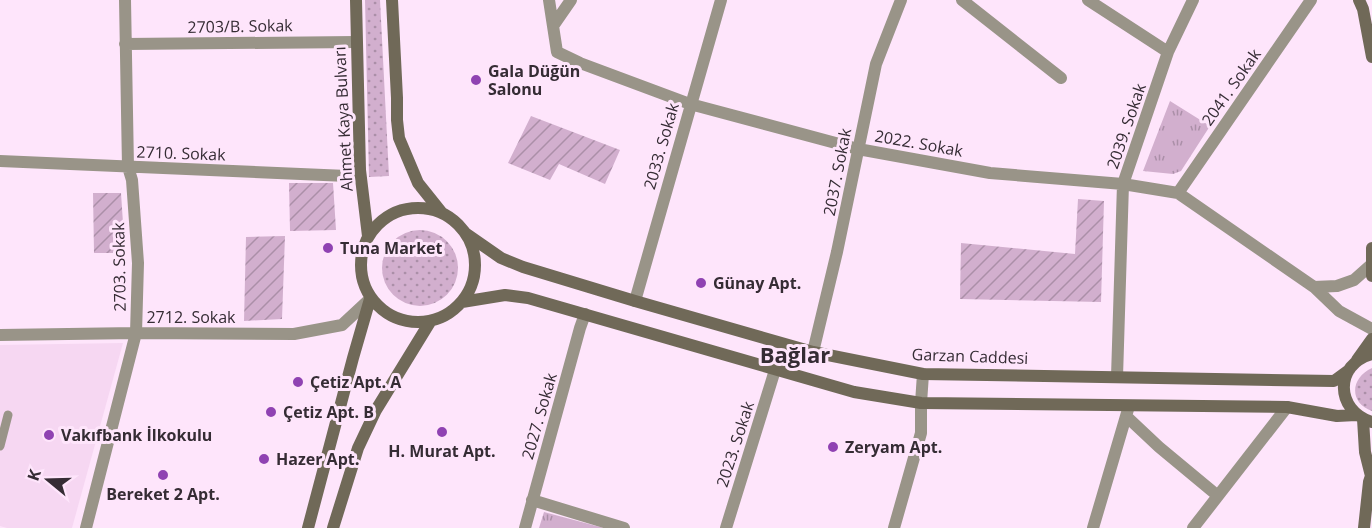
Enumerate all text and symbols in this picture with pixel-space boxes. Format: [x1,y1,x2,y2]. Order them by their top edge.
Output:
street label: 2703/B. Sokak [187,14,293,38]
street label: 2041. Sokak [1196,44,1266,130]
street label: Ahmet Kaya Bulvarı [328,46,358,192]
place label: Gala Düğün Salonu [488,60,580,100]
marker: Gala Düğün Salonu [469,73,483,87]
street label: 2039. Sokak [1101,80,1151,172]
street label: 2033. Sokak [638,100,684,192]
street label: 2022. Sokak [873,124,965,162]
street label: 2037. Sokak [818,126,856,218]
street label: 2710. Sokak [136,140,226,166]
street label: 2703. Sokak [107,222,131,312]
place label: Tuna Market [340,237,443,259]
marker: Tuna Market [321,241,335,255]
place label: Günay Apt. [713,272,801,294]
marker: Günay Apt. [694,276,708,290]
street label: 2712. Sokak [146,306,236,328]
district label: Bağlar [760,339,830,369]
street label: Garzan Caddesi [911,343,1029,369]
street label: 2027. Sokak [516,370,562,462]
place label: Çetiz Apt. A [310,371,402,393]
marker: Çetiz Apt. A [291,375,305,389]
street label: 2023. Sokak [711,398,759,490]
place label: Çetiz Apt. B [283,401,374,423]
marker: Çetiz Apt. B [264,405,278,419]
place label: Vakıfbank İlkokulu [61,424,212,446]
marker: H. Murat Apt. [435,425,449,439]
marker: Vakıfbank İlkokulu [42,428,56,442]
place label: Zeryam Apt. [845,436,942,458]
place label: H. Murat Apt. [388,440,496,462]
marker: Zeryam Apt. [826,440,840,454]
place label: Hazer Apt. [276,448,359,470]
north arrow [18,450,78,510]
marker: Hazer Apt. [257,452,271,466]
text: K [22,466,46,484]
marker: Bereket 2 Apt. [156,468,170,482]
place label: Bereket 2 Apt. [106,483,220,505]

